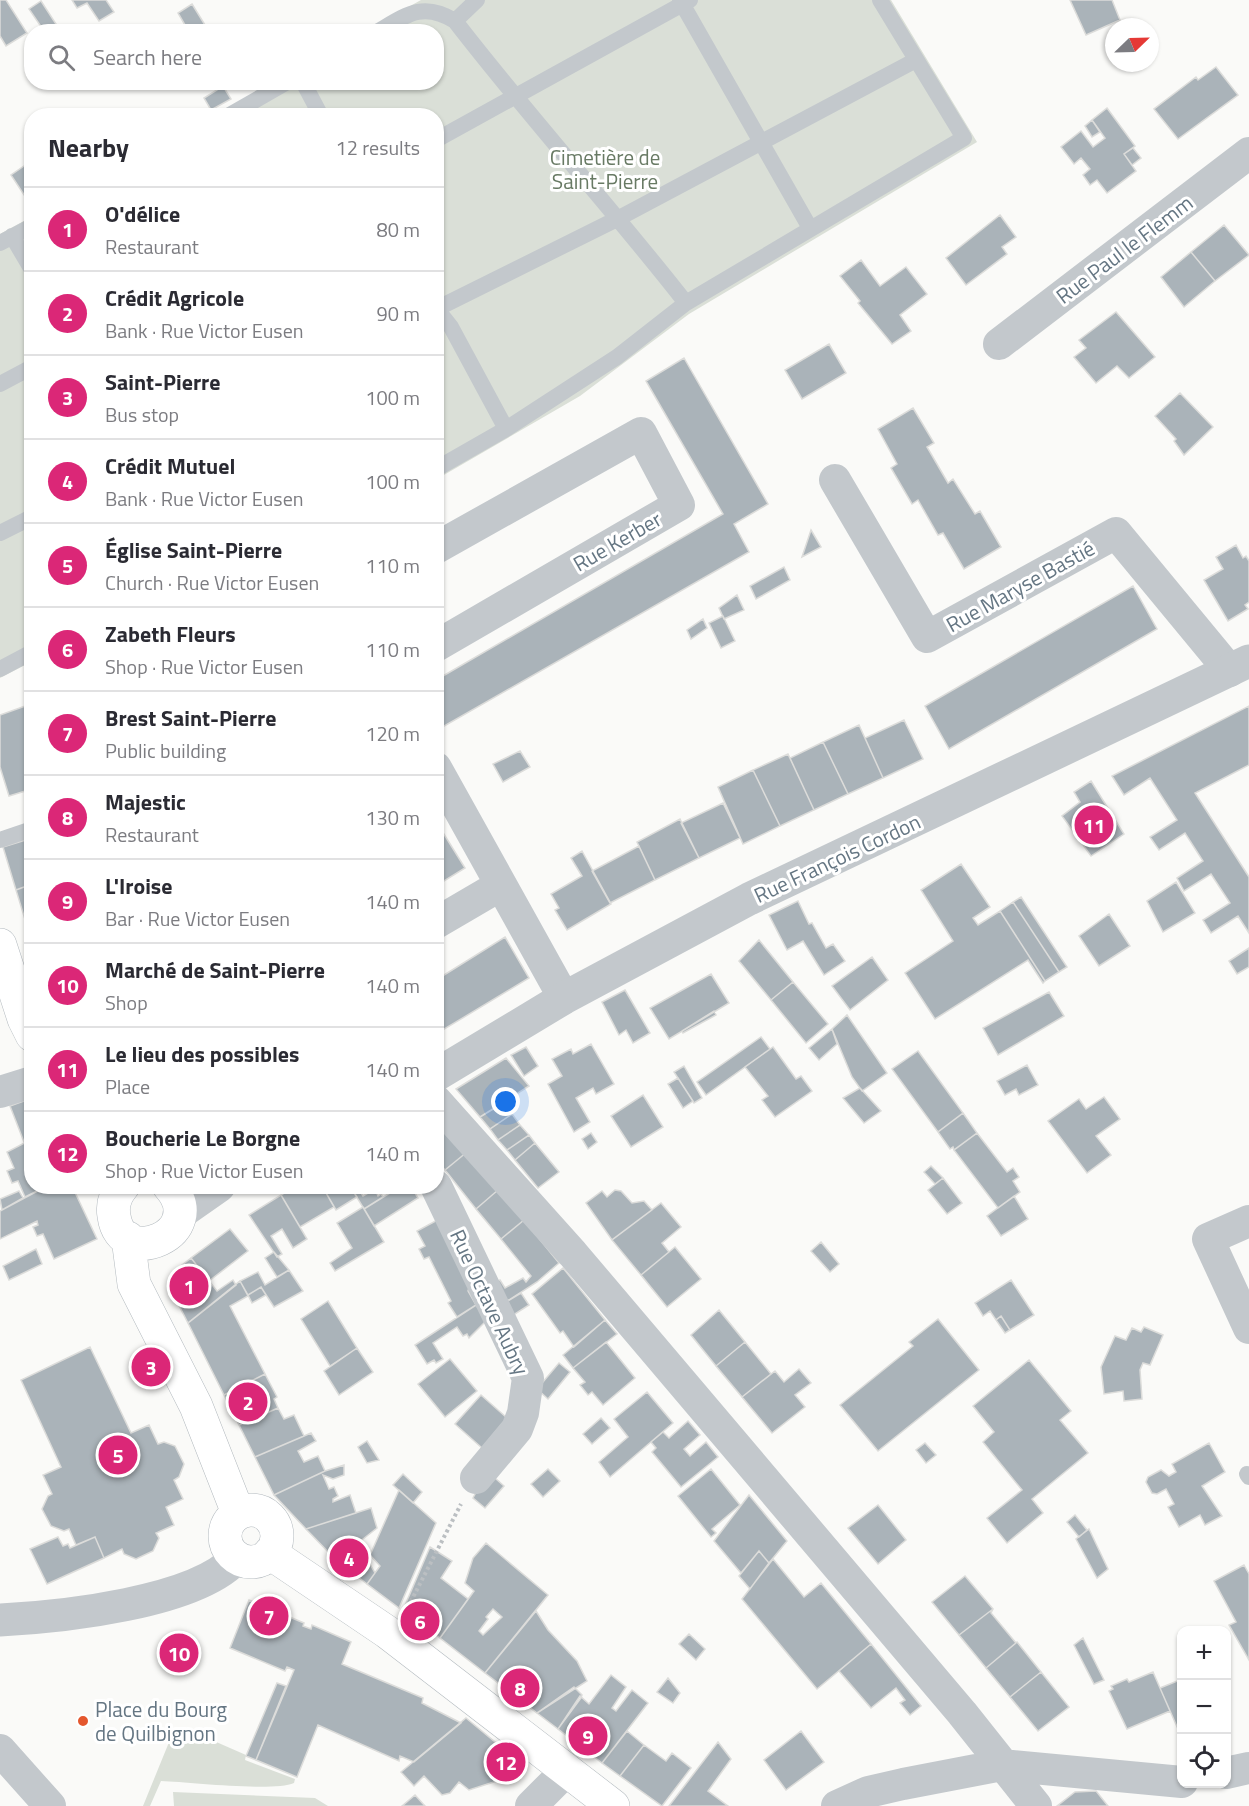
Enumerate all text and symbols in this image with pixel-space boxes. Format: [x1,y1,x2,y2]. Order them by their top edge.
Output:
north arrow [1105,18,1159,72]
search box [24,24,444,90]
text: Search here [93,40,202,74]
icon: search [45,41,78,74]
text: Nearby [48,128,129,167]
text: 12 results [336,132,420,163]
park label: Cimetière de Saint-Pierre [550,141,660,197]
street label: Rue Paul le Flemm [1049,187,1199,311]
text: O'délice [105,197,180,231]
text: 1 [62,214,73,245]
text: 80 m [376,214,420,245]
text: Restaurant [105,231,199,262]
text: Crédit Agricole [105,281,244,315]
text: 2 [62,298,73,329]
text: 90 m [376,298,420,329]
text: Bank · Rue Victor Eusen [105,315,303,346]
text: Saint-Pierre [105,365,220,399]
text: 3 [62,382,73,413]
text: 100 m [365,382,420,413]
text: Bus stop [105,399,179,430]
text: Crédit Mutuel [105,449,235,483]
text: 4 [62,466,73,497]
text: 100 m [365,466,420,497]
text: Bank · Rue Victor Eusen [105,483,303,514]
street label: Rue Kerber [567,503,667,579]
street label: Rue Maryse Bastié [940,532,1100,640]
text: Église Saint-Pierre [105,533,282,567]
text: 5 [62,550,73,581]
text: 110 m [365,550,420,581]
text: Church · Rue Victor Eusen [105,567,319,598]
text: Zabeth Fleurs [105,617,236,651]
text: 6 [62,634,73,665]
text: 110 m [365,634,420,665]
text: Shop · Rue Victor Eusen [105,651,304,682]
text: Brest Saint-Pierre [105,701,277,735]
text: 7 [62,718,73,749]
text: 120 m [365,718,420,749]
text: Public building [105,735,226,766]
text: Majestic [105,785,186,819]
text: 8 [62,802,73,833]
text: 130 m [365,802,420,833]
pin: 11 [1074,802,1114,848]
street label: Rue François Cordon [748,805,926,911]
text: Restaurant [105,819,199,850]
text: L'Iroise [105,869,172,903]
text: 9 [62,886,73,917]
text: 140 m [365,886,420,917]
text: Bar · Rue Victor Eusen [105,903,290,934]
text: Marché de Saint-Pierre [105,953,325,987]
text: 10 [56,970,79,1001]
text: 140 m [365,970,420,1001]
text: Shop [105,987,148,1018]
text: Le lieu des possibles [105,1037,299,1071]
text: 11 [56,1054,79,1085]
text: 140 m [365,1054,420,1085]
text: Place [105,1071,150,1102]
your location [491,1087,520,1116]
text: Boucherie Le Borgne [105,1121,300,1155]
text: 12 [56,1138,79,1169]
text: 140 m [365,1138,420,1169]
text: Shop · Rue Victor Eusen [105,1155,304,1186]
street label: Rue Octave Aubry [442,1224,538,1380]
pin: 1 [170,1264,208,1308]
pin: 3 [132,1344,170,1390]
pin: 2 [228,1380,268,1424]
pin: 5 [98,1432,138,1478]
pin: 4 [330,1536,368,1580]
pin: 7 [250,1594,288,1638]
pin: 6 [400,1598,440,1644]
map controls [1177,1626,1231,1788]
button: + [1177,1626,1231,1680]
pin: 10 [160,1630,198,1676]
pin: 8 [500,1666,540,1710]
button: − [1177,1680,1231,1734]
place label: Place du Bourg de Quilbignon [95,1693,227,1749]
marker: Place du Bourg de Quilbignon [76,1714,90,1728]
pin: 9 [568,1714,608,1758]
button: locate [1177,1734,1231,1788]
pin: 12 [486,1740,526,1784]

